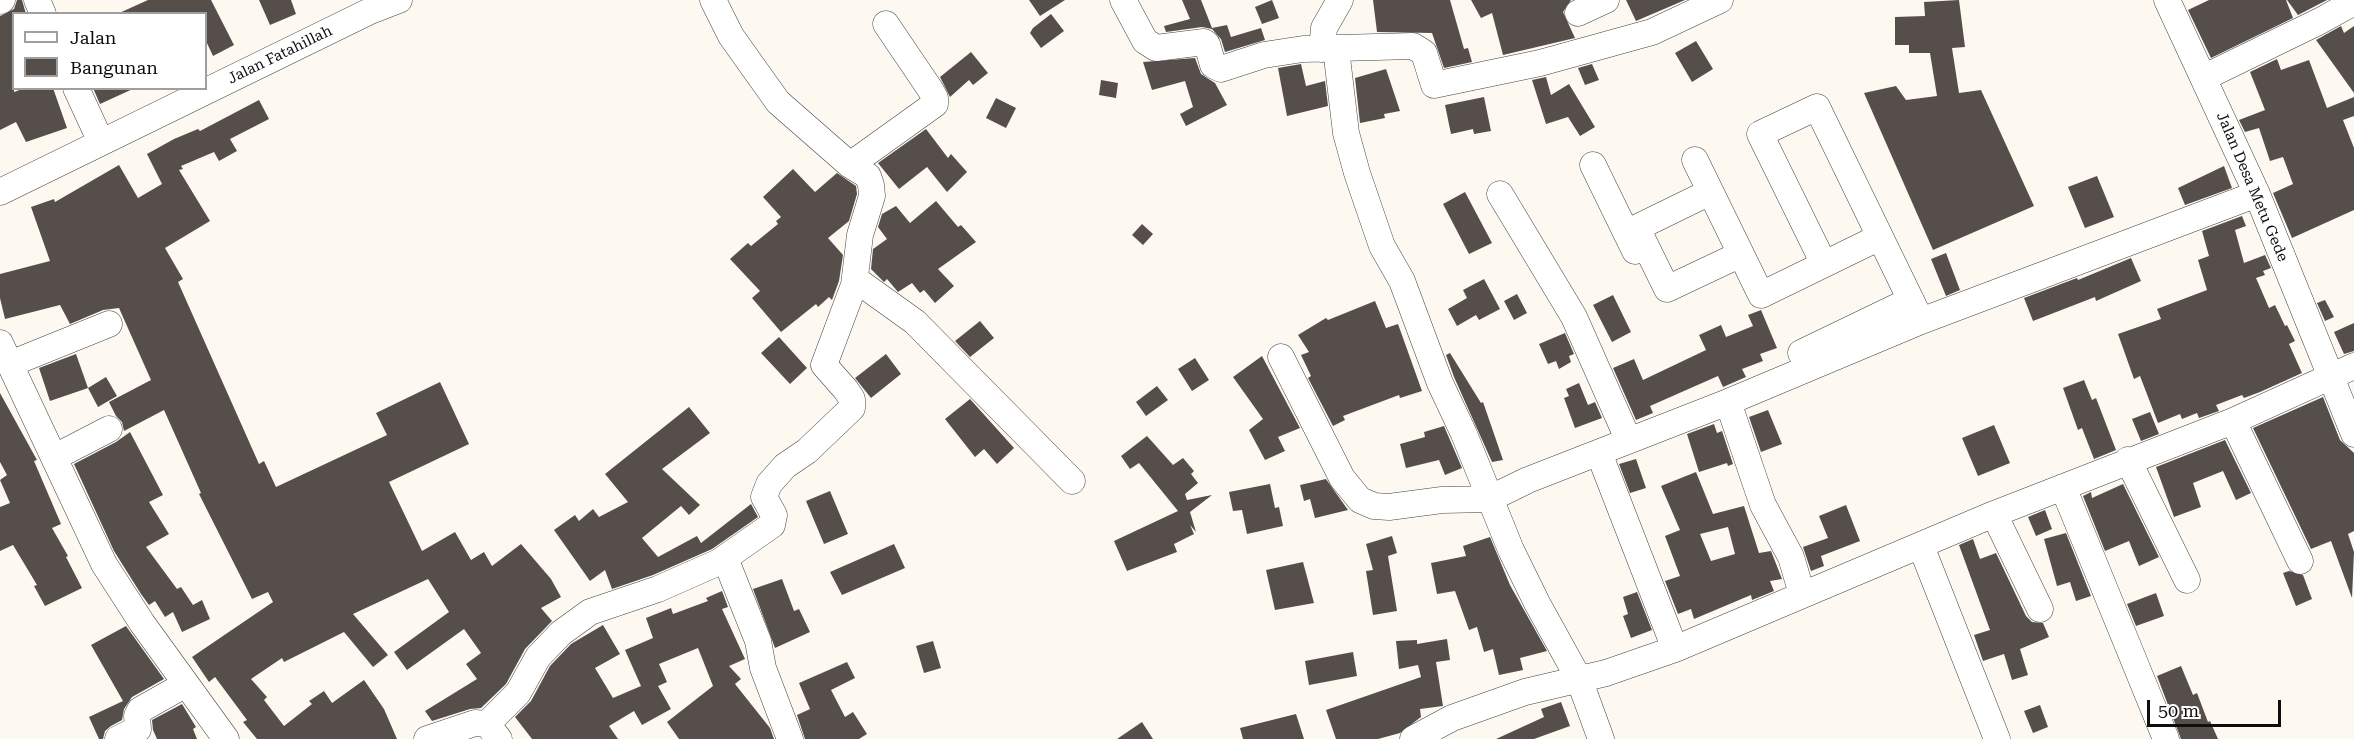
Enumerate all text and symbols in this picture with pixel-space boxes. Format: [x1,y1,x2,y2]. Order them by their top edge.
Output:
legend [12,12,207,90]
street label: Jalan Fatahillah [225,22,335,88]
text: Jalan [70,27,116,48]
text: Bangunan [70,57,158,78]
street label: Jalan Desa Metu Gede [2212,110,2292,264]
scale bar [2150,688,2284,726]
text: 50 m [2158,700,2199,721]

